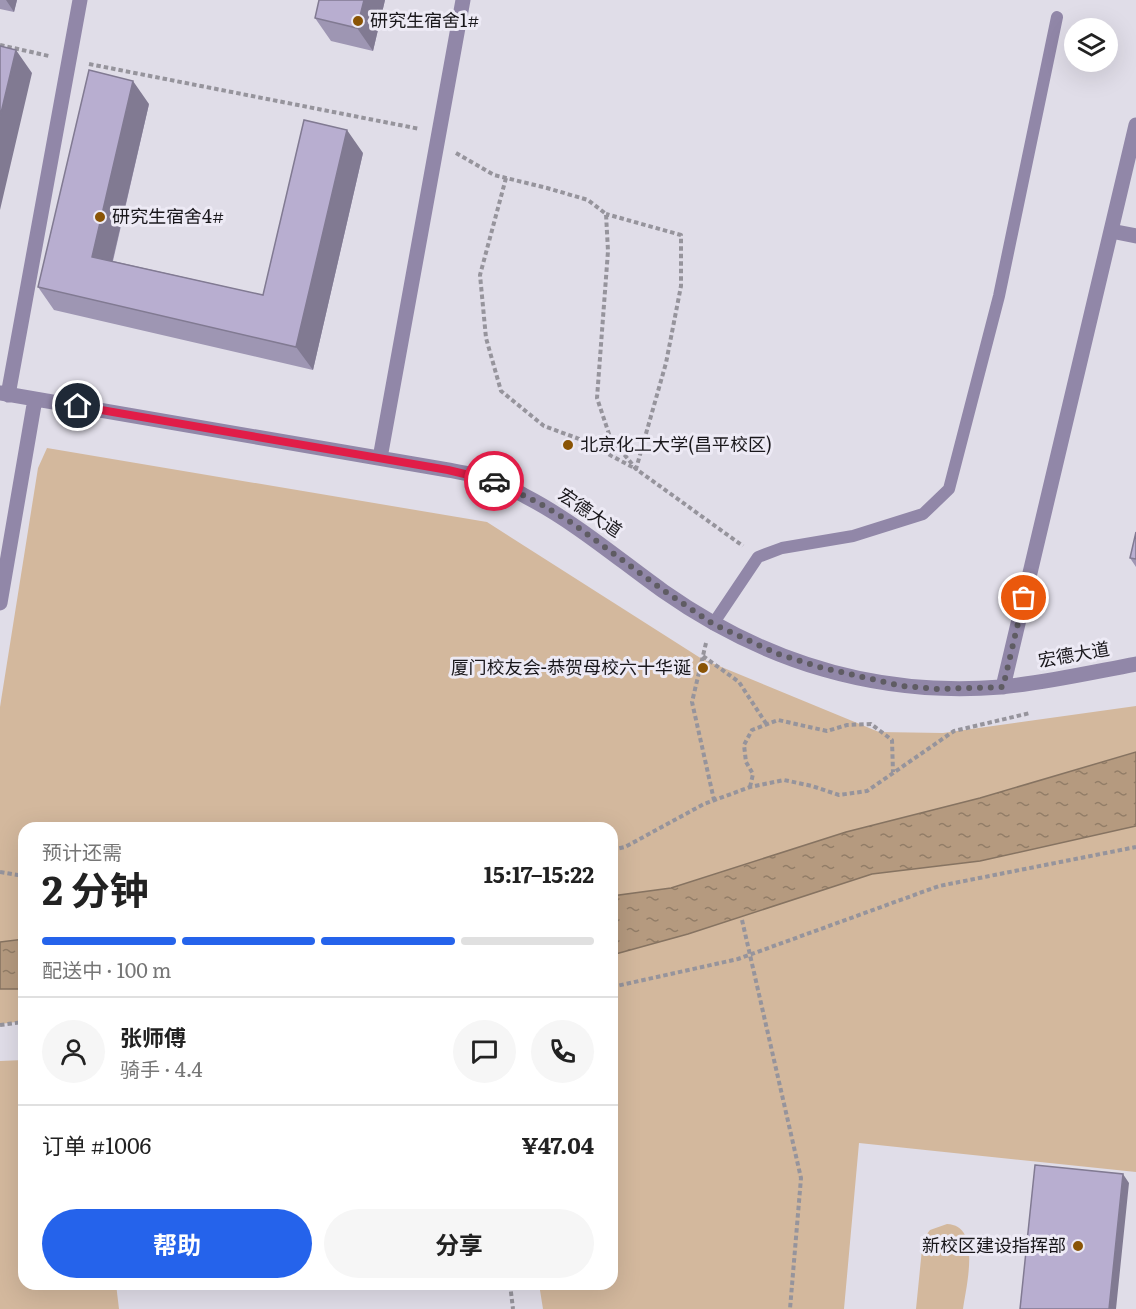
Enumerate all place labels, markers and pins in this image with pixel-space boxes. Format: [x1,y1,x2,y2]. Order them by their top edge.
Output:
place label: 研究生宿舍1# [370,6,479,33]
marker: 研究生宿舍1# [351,14,365,28]
place label: 研究生宿舍4# [112,202,224,229]
marker: 研究生宿舍4# [93,210,107,224]
pin [52,380,103,431]
place label: 北京化工大学(昌平校区) [580,430,772,457]
marker: 北京化工大学(昌平校区) [561,438,575,452]
pin [998,572,1049,623]
place label: 厦门校友会-恭贺母校六十华诞 [451,653,691,680]
marker: 厦门校友会-恭贺母校六十华诞 [696,661,710,675]
place label: 新校区建设指挥部 [922,1231,1066,1258]
marker: 新校区建设指挥部 [1071,1239,1085,1253]

